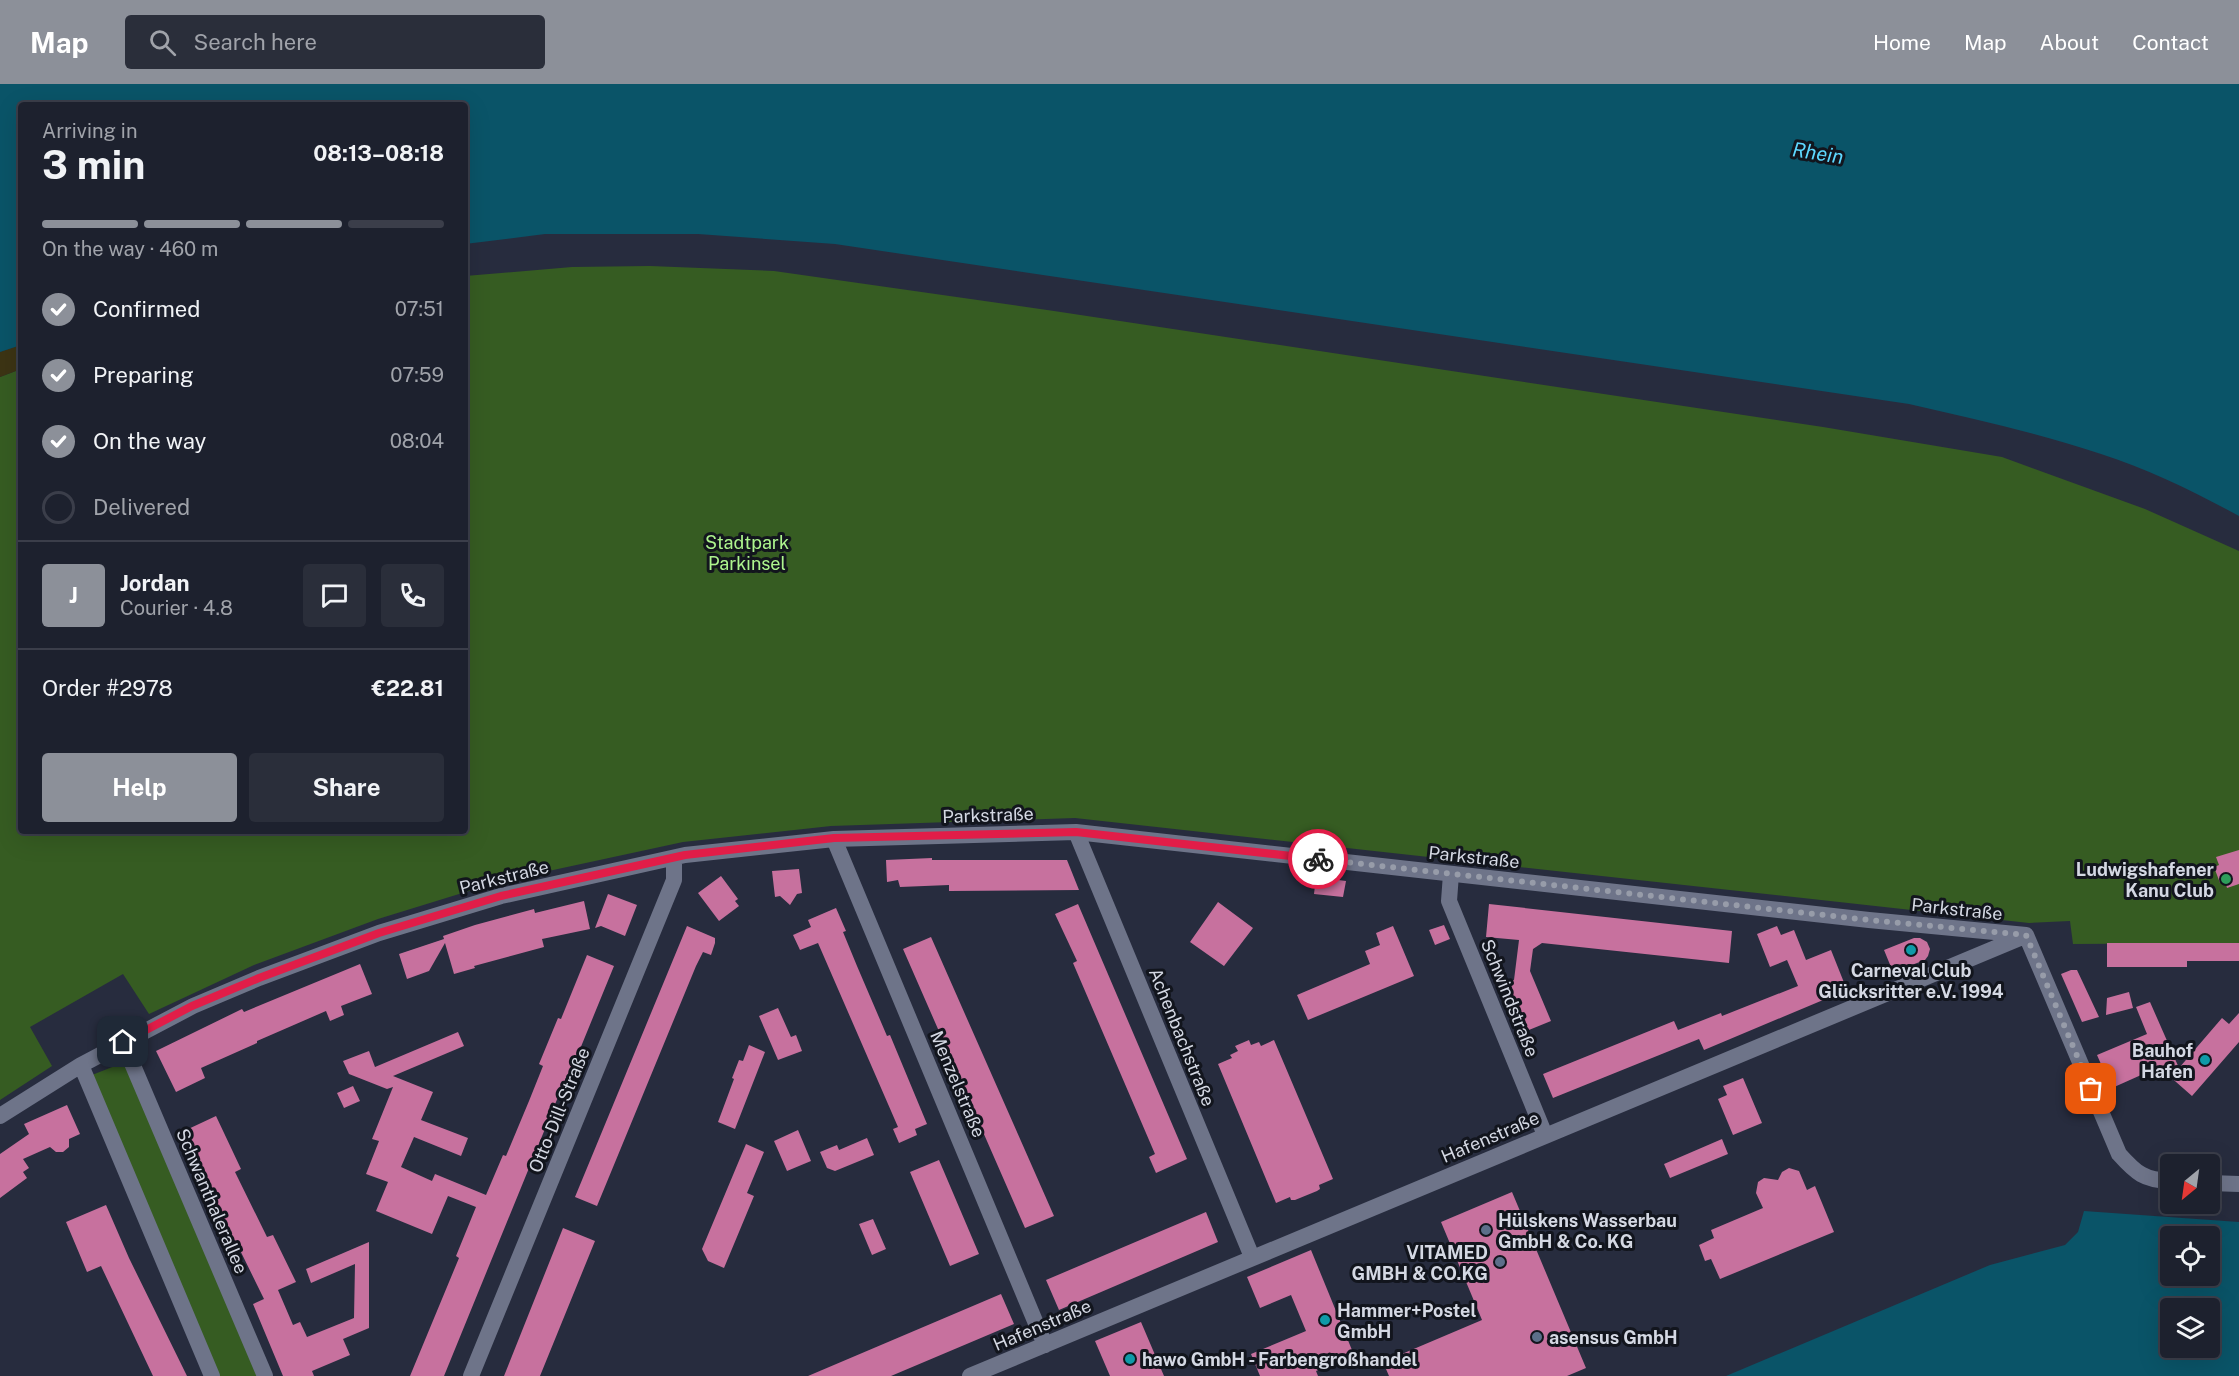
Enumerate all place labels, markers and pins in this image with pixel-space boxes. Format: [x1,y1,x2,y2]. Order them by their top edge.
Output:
place label: Ludwigshafener Kanu Club [2076,859,2215,901]
marker: Ludwigshafener Kanu Club [2219,872,2233,886]
marker: Carneval Club Glücksritter e.V. 1994 [1904,943,1918,957]
place label: Carneval Club Glücksritter e.V. 1994 [1818,960,2004,1002]
pin [97,1016,148,1067]
place label: Bauhof Hafen [2132,1040,2193,1082]
marker: Bauhof Hafen [2198,1053,2212,1067]
pin [2065,1063,2116,1114]
place label: Hülskens Wasserbau GmbH & Co. KG [1498,1210,1677,1252]
marker: Hülskens Wasserbau GmbH & Co. KG [1479,1223,1493,1237]
place label: VITAMED GMBH & CO.KG [1352,1242,1488,1284]
marker: VITAMED GMBH & CO.KG [1493,1255,1507,1269]
place label: Hammer+Postel GmbH [1337,1300,1476,1342]
marker: Hammer+Postel GmbH [1318,1313,1332,1327]
place label: asensus GmbH [1549,1327,1678,1348]
marker: asensus GmbH [1530,1330,1544,1344]
place label: hawo GmbH - Farbengroßhandel [1142,1349,1418,1370]
marker: hawo GmbH - Farbengroßhandel [1123,1352,1137,1366]

